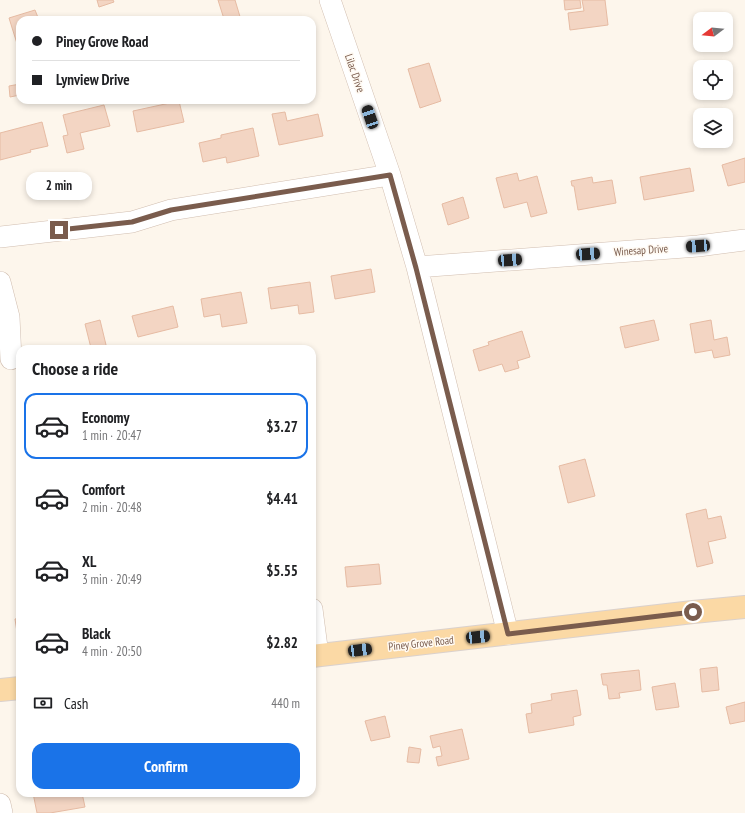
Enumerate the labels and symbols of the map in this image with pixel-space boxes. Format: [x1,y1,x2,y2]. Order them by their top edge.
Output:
north arrow [693,12,733,52]
street label: Lilac Drive [342,52,368,95]
car [360,104,380,130]
callout: 2 min [26,172,92,200]
route end [50,221,68,239]
car [686,239,710,253]
street label: Winesap Drive [613,241,669,259]
car [576,247,600,261]
car [498,253,522,267]
route start [684,603,702,621]
car [465,630,491,644]
street label: Piney Grove Road [388,633,455,653]
car [347,643,373,657]

